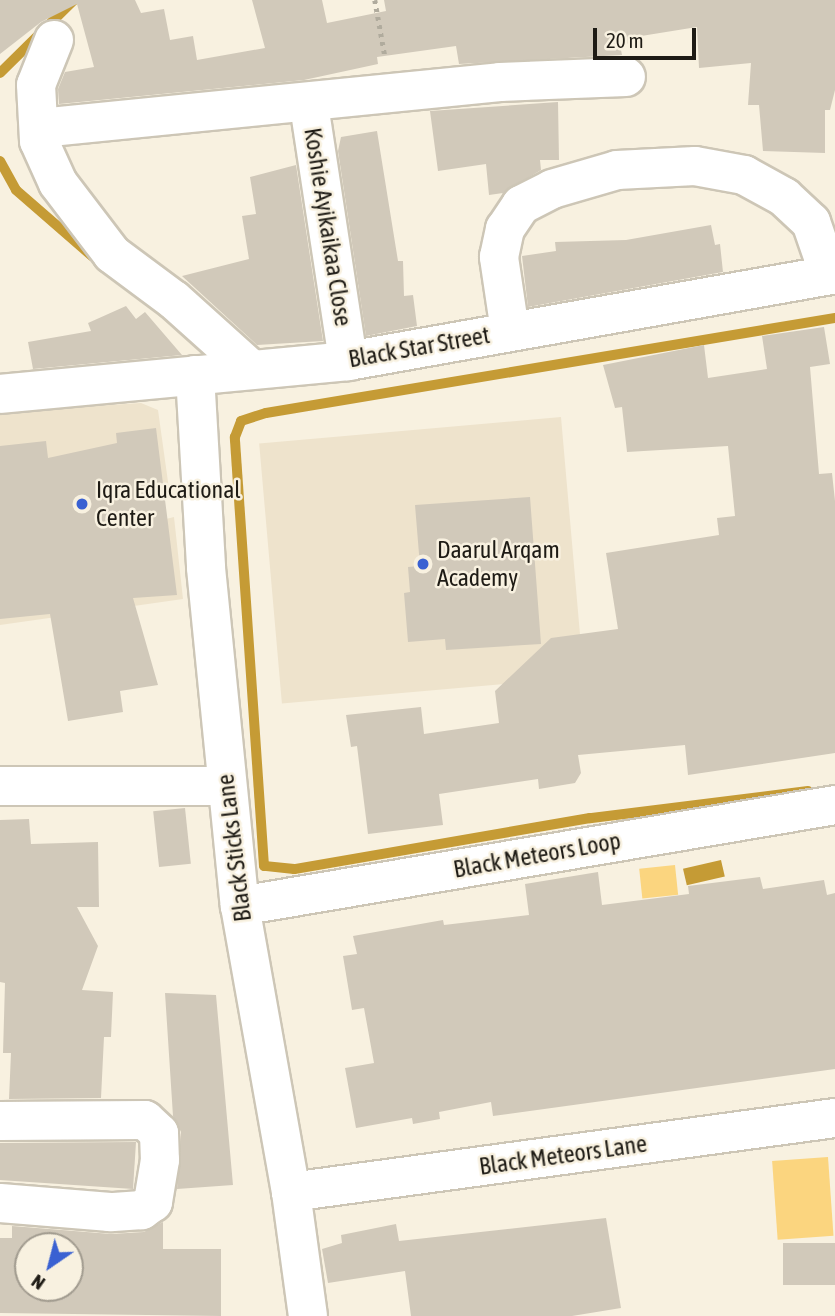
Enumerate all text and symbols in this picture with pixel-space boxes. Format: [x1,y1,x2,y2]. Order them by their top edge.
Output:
scale bar [597,14,700,58]
text: 20 m [606,28,644,52]
street label: Koshie Ayikaikaa Close [298,126,358,328]
street label: Black Star Street [346,320,492,374]
place label: Iqra Educational Center [96,476,241,532]
marker: Iqra Educational Center [74,496,90,512]
place label: Daarul Arqam Academy [437,536,560,592]
marker: Daarul Arqam Academy [415,556,431,572]
street label: Black Sticks Lane [211,773,257,923]
street label: Black Meteors Loop [451,826,623,884]
street label: Black Meteors Lane [477,1129,649,1181]
north arrow [14,1232,84,1302]
text: N [27,1270,49,1295]

